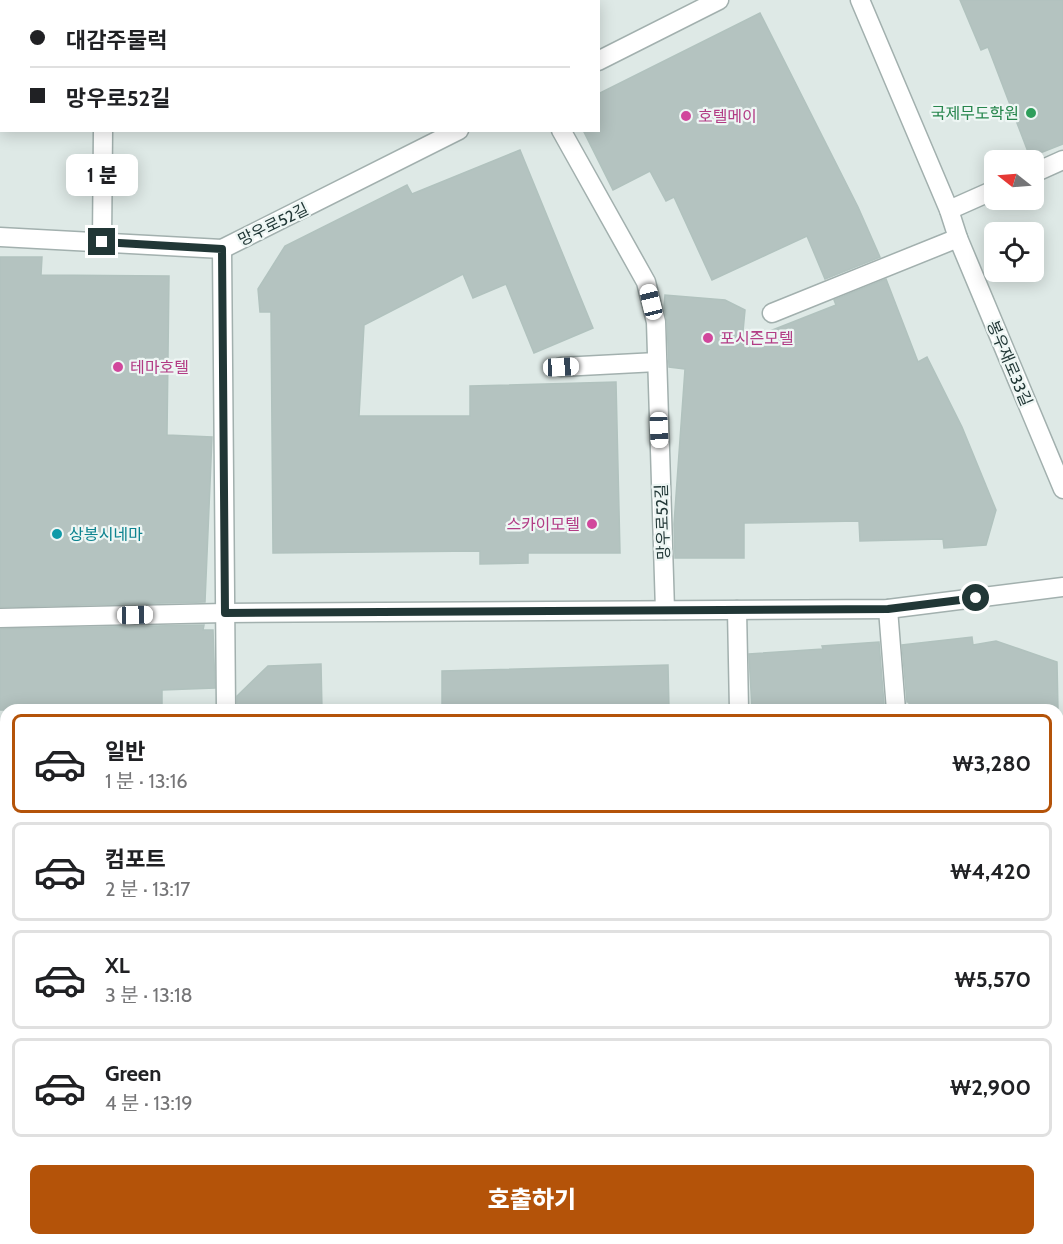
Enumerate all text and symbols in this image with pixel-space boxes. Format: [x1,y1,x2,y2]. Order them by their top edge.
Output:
text: 대감주물럭 [66,27,167,54]
text: 망우로52길 [66,85,170,112]
place label: 국제무도학원 [931,104,1019,123]
marker: 국제무도학원 [1024,106,1038,120]
place label: 호텔메이 [698,107,757,126]
marker: 호텔메이 [679,109,693,123]
north arrow [984,150,1044,210]
map controls [984,150,1044,282]
callout: 1 분 [66,155,138,197]
text: 1 분 [87,163,117,187]
street label: 망우로52길 [235,199,312,250]
button: locate [984,222,1044,282]
route end [88,228,115,255]
car [638,282,664,322]
street label: 봉우재로33길 [983,318,1036,409]
place label: 포시즌모텔 [720,329,794,348]
marker: 포시즌모텔 [701,331,715,345]
car [543,357,579,377]
place label: 테마호텔 [130,358,189,377]
marker: 테마호텔 [111,360,125,374]
car [649,412,669,448]
street label: 망우로52길 [652,484,673,560]
place label: 스카이모텔 [506,515,580,534]
marker: 스카이모텔 [585,517,599,531]
place label: 상봉시네마 [69,525,143,544]
marker: 상봉시네마 [50,527,64,541]
route start [962,584,989,611]
car [117,606,153,624]
icon: car [33,737,87,791]
text: 일반 [105,738,145,765]
text: ₩3,280 [952,750,1031,777]
text: 1 분 · 13:16 [105,769,188,793]
icon: car [33,845,87,899]
text: 컴포트 [105,846,166,873]
text: ₩4,420 [950,858,1031,885]
text: 2 분 · 13:17 [105,877,190,901]
text: XL [105,952,130,979]
icon: car [33,953,87,1007]
text: ₩5,570 [954,966,1031,993]
text: 3 분 · 13:18 [105,983,193,1007]
text: Green [105,1060,161,1087]
icon: car [33,1061,87,1115]
text: ₩2,900 [950,1074,1031,1101]
text: 4 분 · 13:19 [105,1091,193,1115]
button: 호출하기 [30,1165,1034,1234]

